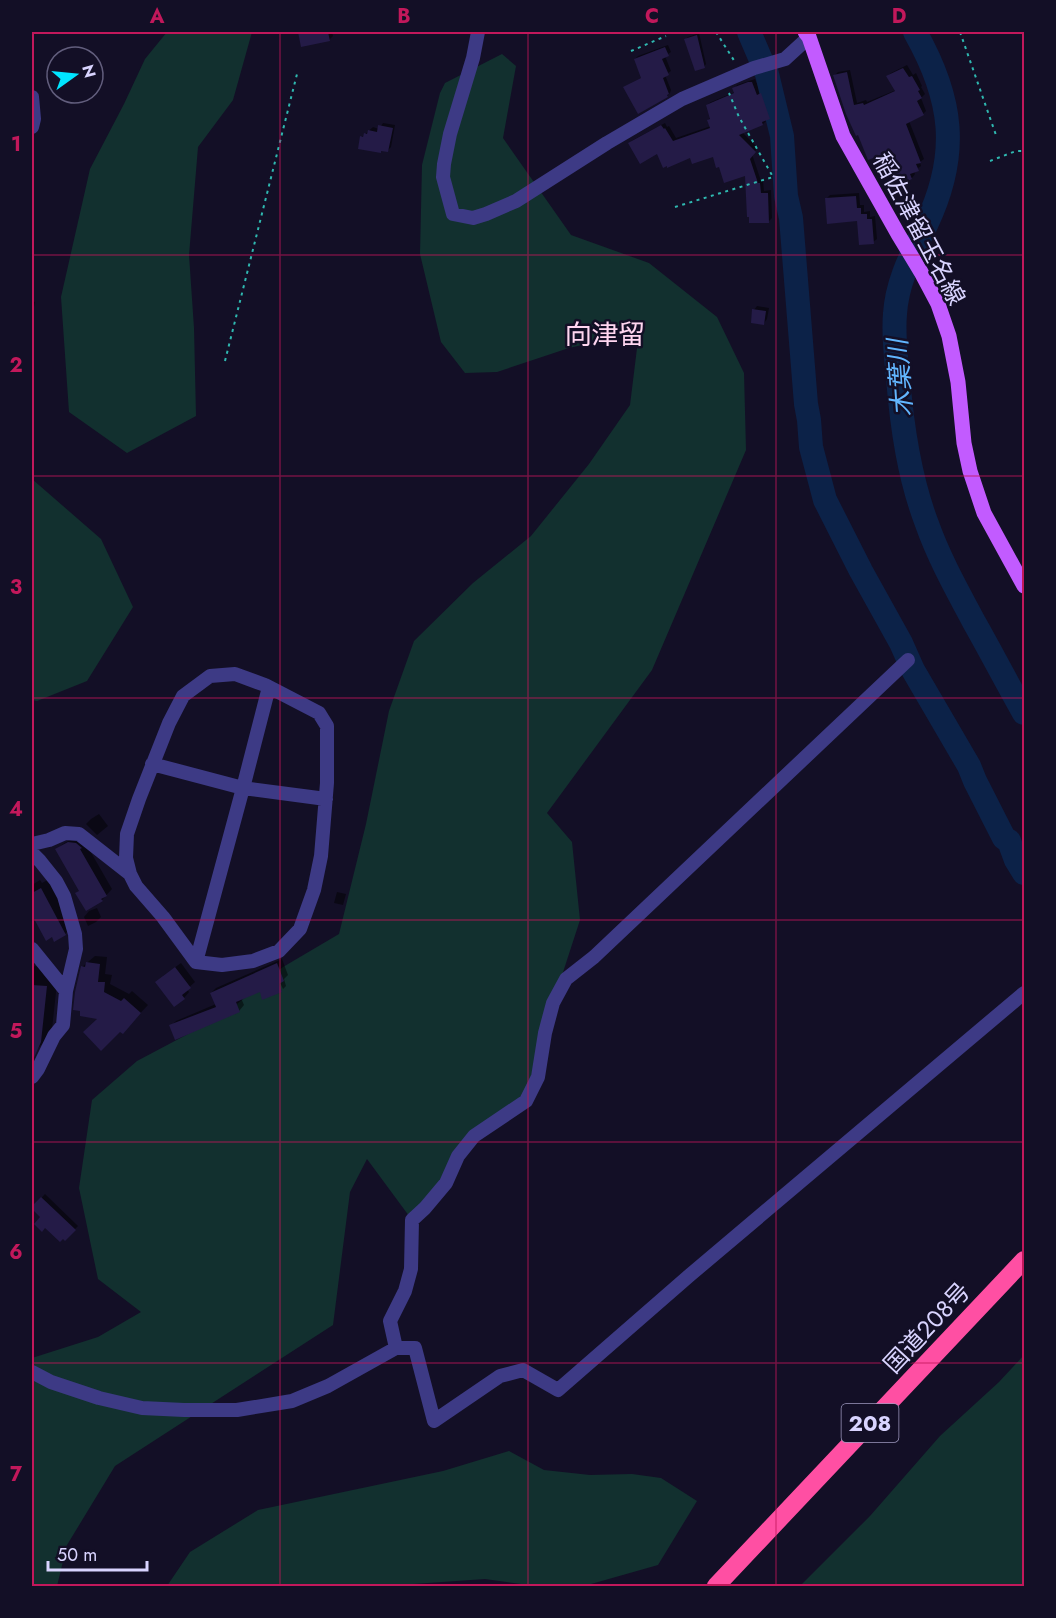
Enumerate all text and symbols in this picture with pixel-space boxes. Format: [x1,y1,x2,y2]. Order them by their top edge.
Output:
text: A [149,2,165,31]
text: B [397,2,411,31]
text: C [645,2,659,31]
text: D [892,2,906,31]
north arrow [45,45,105,105]
text: N [76,62,102,80]
text: 1 [11,130,21,159]
street label: 稲佐津留玉名線 [865,146,974,311]
district label: 向津留 [565,315,646,354]
water label: 木葉川 [878,335,922,418]
text: 2 [9,351,23,380]
text: 3 [10,573,22,602]
text: 4 [9,795,23,824]
text: 5 [10,1017,23,1046]
text: 6 [9,1238,23,1267]
street label: 国道208号 [875,1274,978,1381]
road number: 208 [842,1404,898,1442]
text: 7 [10,1460,23,1489]
scale bar [48,1534,147,1572]
text: 50 m [57,1542,97,1568]

